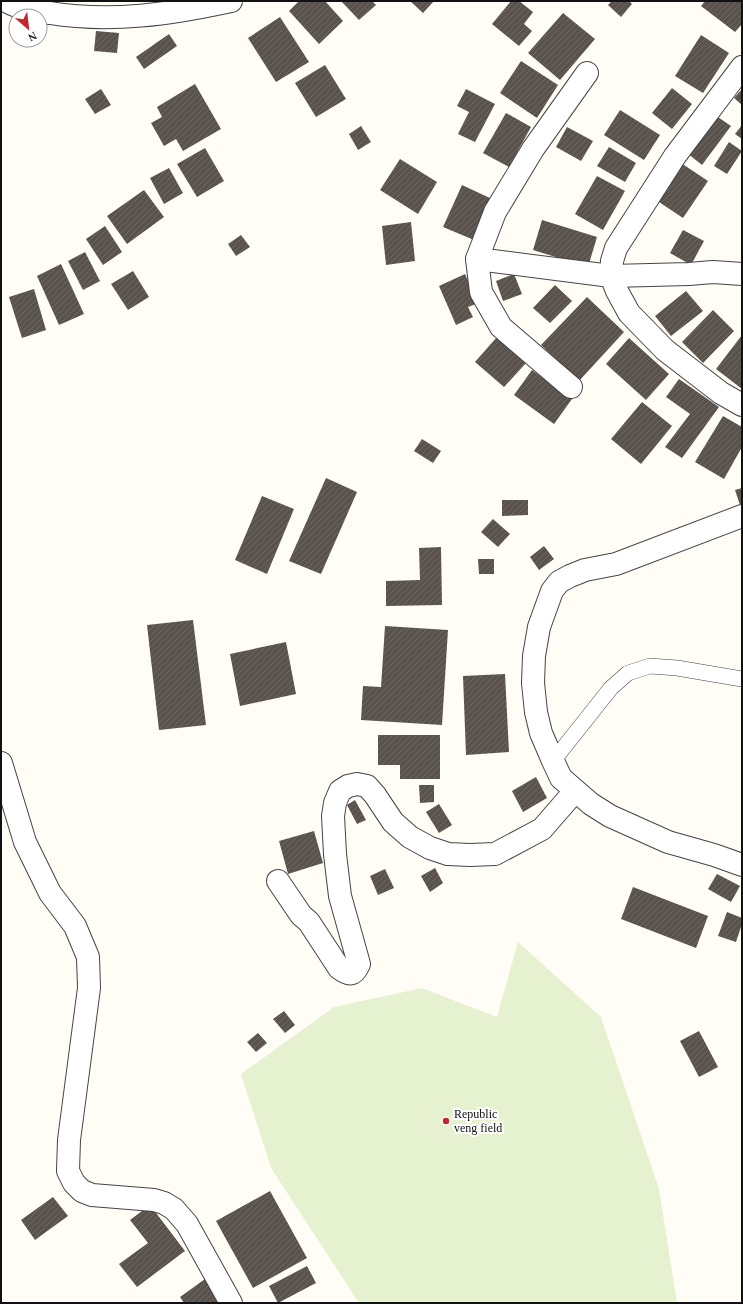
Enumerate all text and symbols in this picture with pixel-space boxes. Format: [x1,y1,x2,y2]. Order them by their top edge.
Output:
north arrow [8,8,48,48]
text: N [26,30,39,44]
place label: Republic veng field [454,1107,502,1135]
marker: Republic veng field [441,1116,451,1126]

